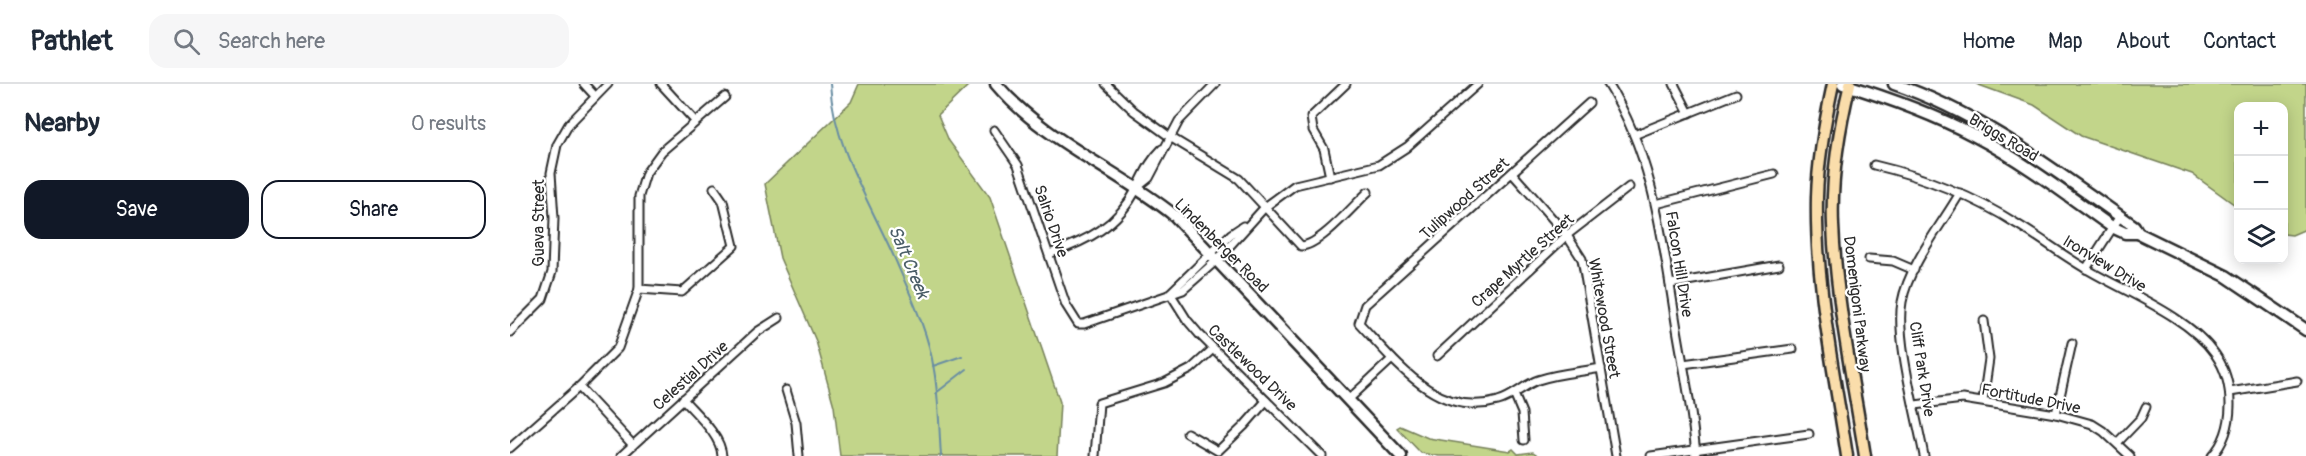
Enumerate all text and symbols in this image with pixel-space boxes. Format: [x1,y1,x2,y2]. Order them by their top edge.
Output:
search box [149,14,569,68]
text: Pathlet [30,24,113,59]
icon: search [170,25,203,58]
text: Search here [218,27,325,55]
text: Home [1962,28,2015,55]
text: Map [2048,28,2083,55]
text: About [2116,28,2170,55]
text: Contact [2203,28,2276,55]
map controls [2234,102,2288,264]
button: + [2234,102,2288,156]
text: Nearby [24,107,100,139]
street label: Briggs Road [1965,109,2042,166]
text: 0 results [411,111,486,136]
street label: Tulipwood Street [1416,153,1514,244]
button: − [2234,156,2288,210]
street label: Guava Street [529,179,549,267]
button: Save [24,180,249,239]
button: Share [261,180,486,239]
street label: Salrio Drive [1029,182,1073,260]
street label: Lindenberger Road [1170,194,1273,297]
street label: Crape Myrtle Street [1467,209,1578,312]
street label: Falcon Hill Drive [1661,210,1697,319]
button: layers [2234,210,2288,264]
water label: Salt Creek [883,222,935,303]
street label: Ironview Drive [2059,231,2150,297]
street label: Domenigoni Parkway [1839,235,1875,373]
street label: Whitewood Street [1584,257,1624,380]
street label: Castlewood Drive [1204,320,1301,415]
street label: Cliff Park Drive [1905,320,1939,418]
street label: Celestial Drive [649,337,733,415]
street label: Fortitude Drive [1980,380,2082,418]

